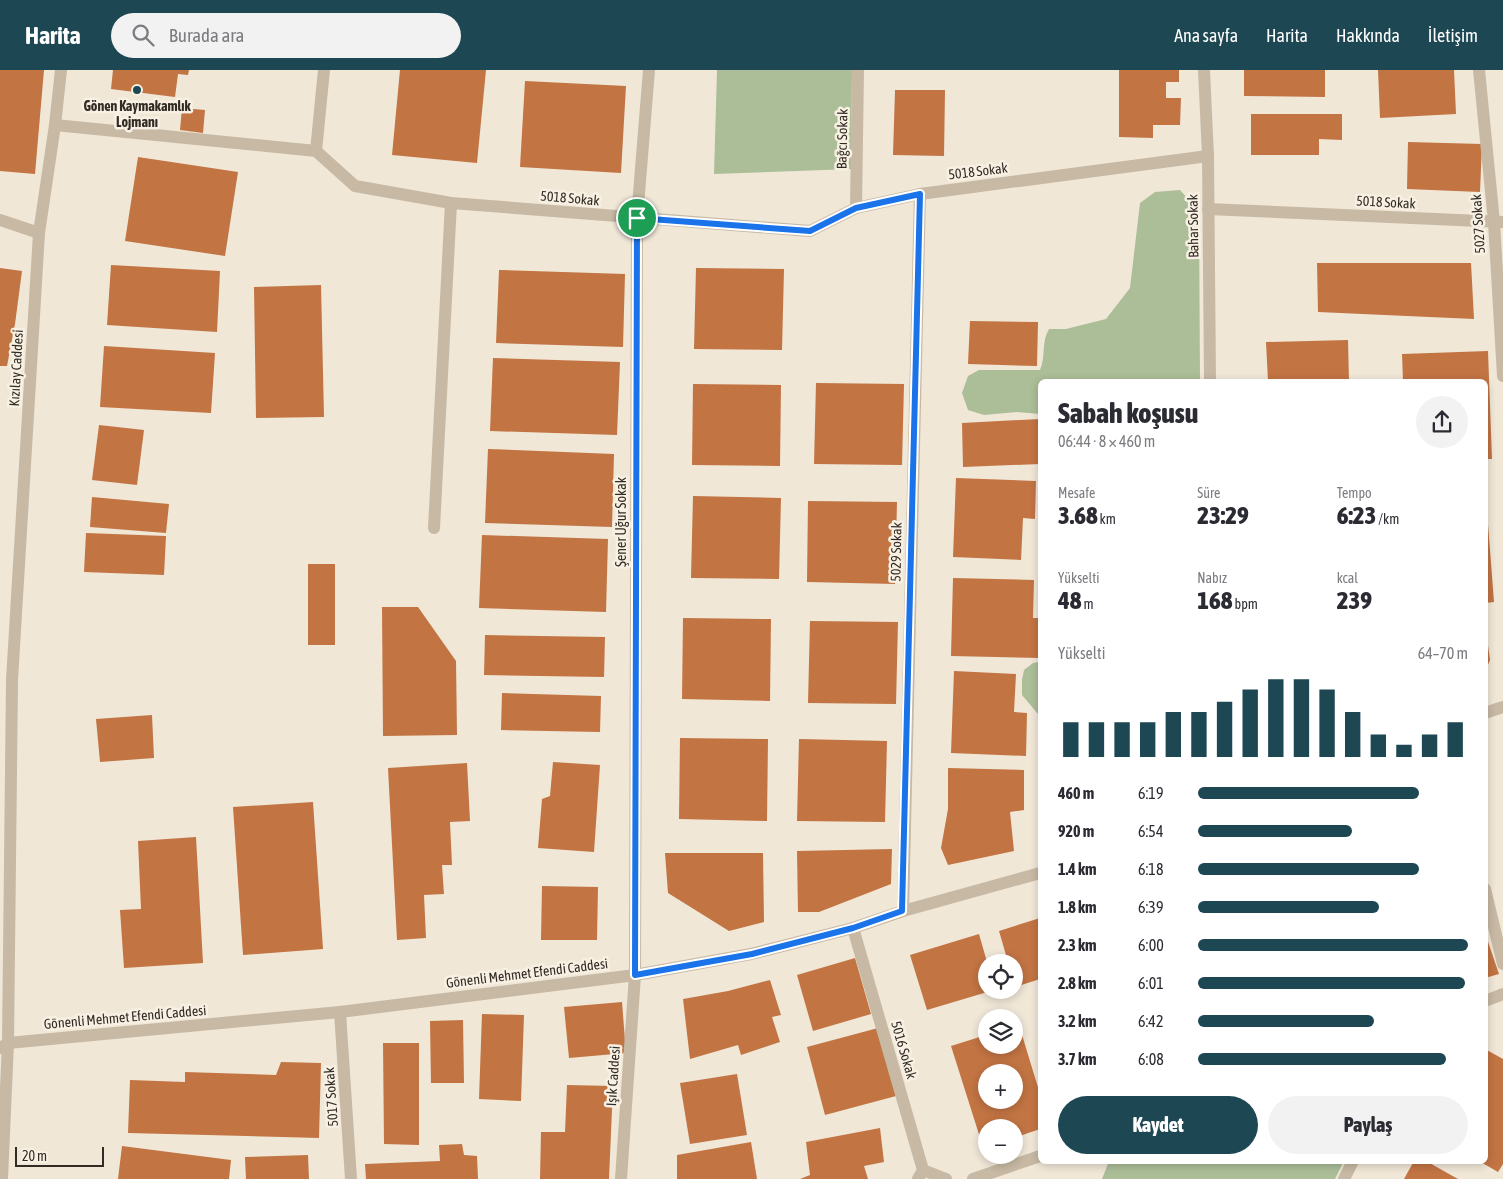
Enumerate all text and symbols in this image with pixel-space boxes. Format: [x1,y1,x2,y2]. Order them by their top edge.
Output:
search box [111,13,461,58]
icon: search [129,21,157,49]
text: Harita [25,22,81,49]
text: Burada ara [169,24,244,46]
text: Ana sayfa [1174,25,1238,46]
text: Harita [1266,25,1308,46]
text: Hakkında [1336,25,1400,46]
text: İletişim [1428,25,1478,46]
marker: Gönen Kaymakamlık Lojmanı [131,84,143,96]
place label: Gönen Kaymakamlık Lojmanı [83,98,191,130]
street label: Bağcı Sokak [833,109,851,169]
street label: 5018 Sokak [947,159,1009,183]
street label: 5018 Sokak [540,187,600,209]
street label: 5018 Sokak [1356,192,1416,212]
street label: Bahar Sokak [1184,194,1202,258]
street label: 5027 Sokak [1468,194,1488,254]
pin [616,197,658,239]
icon: arrive [623,204,651,232]
street label: Kızılay Caddesi [6,329,26,407]
button: share [1416,396,1468,448]
text: Sabah koşusu [1058,397,1198,429]
text: 06:44 · 8 × 460 m [1058,432,1155,450]
street label: Şener Uğur Sokak [613,477,629,567]
text: Mesafe [1058,485,1095,501]
text: Süre [1197,485,1220,501]
text: Tempo [1337,485,1372,501]
text: 3.68 [1058,501,1098,529]
text: 23:29 [1197,501,1249,529]
text: 6:23 [1337,501,1376,529]
text: km [1098,511,1116,527]
text: /km [1376,511,1399,527]
street label: 5029 Sokak [887,522,905,582]
text: Yükselti [1058,570,1099,586]
text: Nabız [1197,570,1227,586]
text: kcal [1337,570,1358,586]
text: 48 [1058,586,1082,614]
text: 168 [1197,586,1233,614]
text: 239 [1337,586,1372,614]
text: m [1082,596,1094,612]
text: bpm [1233,596,1258,612]
text: Yükselti [1058,644,1105,662]
text: 64–70 m [1418,644,1468,662]
text: 460 m [1058,784,1094,802]
text: 6:19 [1138,784,1163,802]
text: 920 m [1058,822,1094,840]
text: 6:54 [1138,822,1163,840]
text: 1.4 km [1058,860,1097,878]
text: 6:18 [1138,860,1163,878]
text: 1.8 km [1058,898,1097,916]
text: 6:39 [1138,898,1163,916]
text: 2.3 km [1058,936,1097,954]
text: 6:00 [1138,936,1164,954]
map controls [978,954,1023,1164]
button: locate [978,954,1023,999]
street label: Gönenli Mehmet Efendi Caddesi [445,955,609,991]
text: 2.8 km [1058,974,1097,992]
text: 6:01 [1138,974,1164,992]
street label: Gönenli Mehmet Efendi Caddesi [43,1002,207,1032]
button: layers [978,1009,1023,1054]
text: 3.2 km [1058,1012,1097,1030]
text: 6:42 [1138,1012,1163,1030]
street label: 5016 Sokak [888,1019,920,1081]
street label: Işık Caddesi [603,1045,623,1107]
text: 3.7 km [1058,1050,1097,1068]
text: 6:08 [1138,1050,1164,1068]
button: + [978,1064,1023,1109]
street label: 5017 Sokak [321,1067,341,1127]
button: Kaydet [1058,1096,1258,1154]
button: Paylaş [1268,1096,1468,1154]
button: − [978,1119,1023,1164]
scale bar [15,1144,104,1167]
text: 20 m [22,1148,47,1164]

